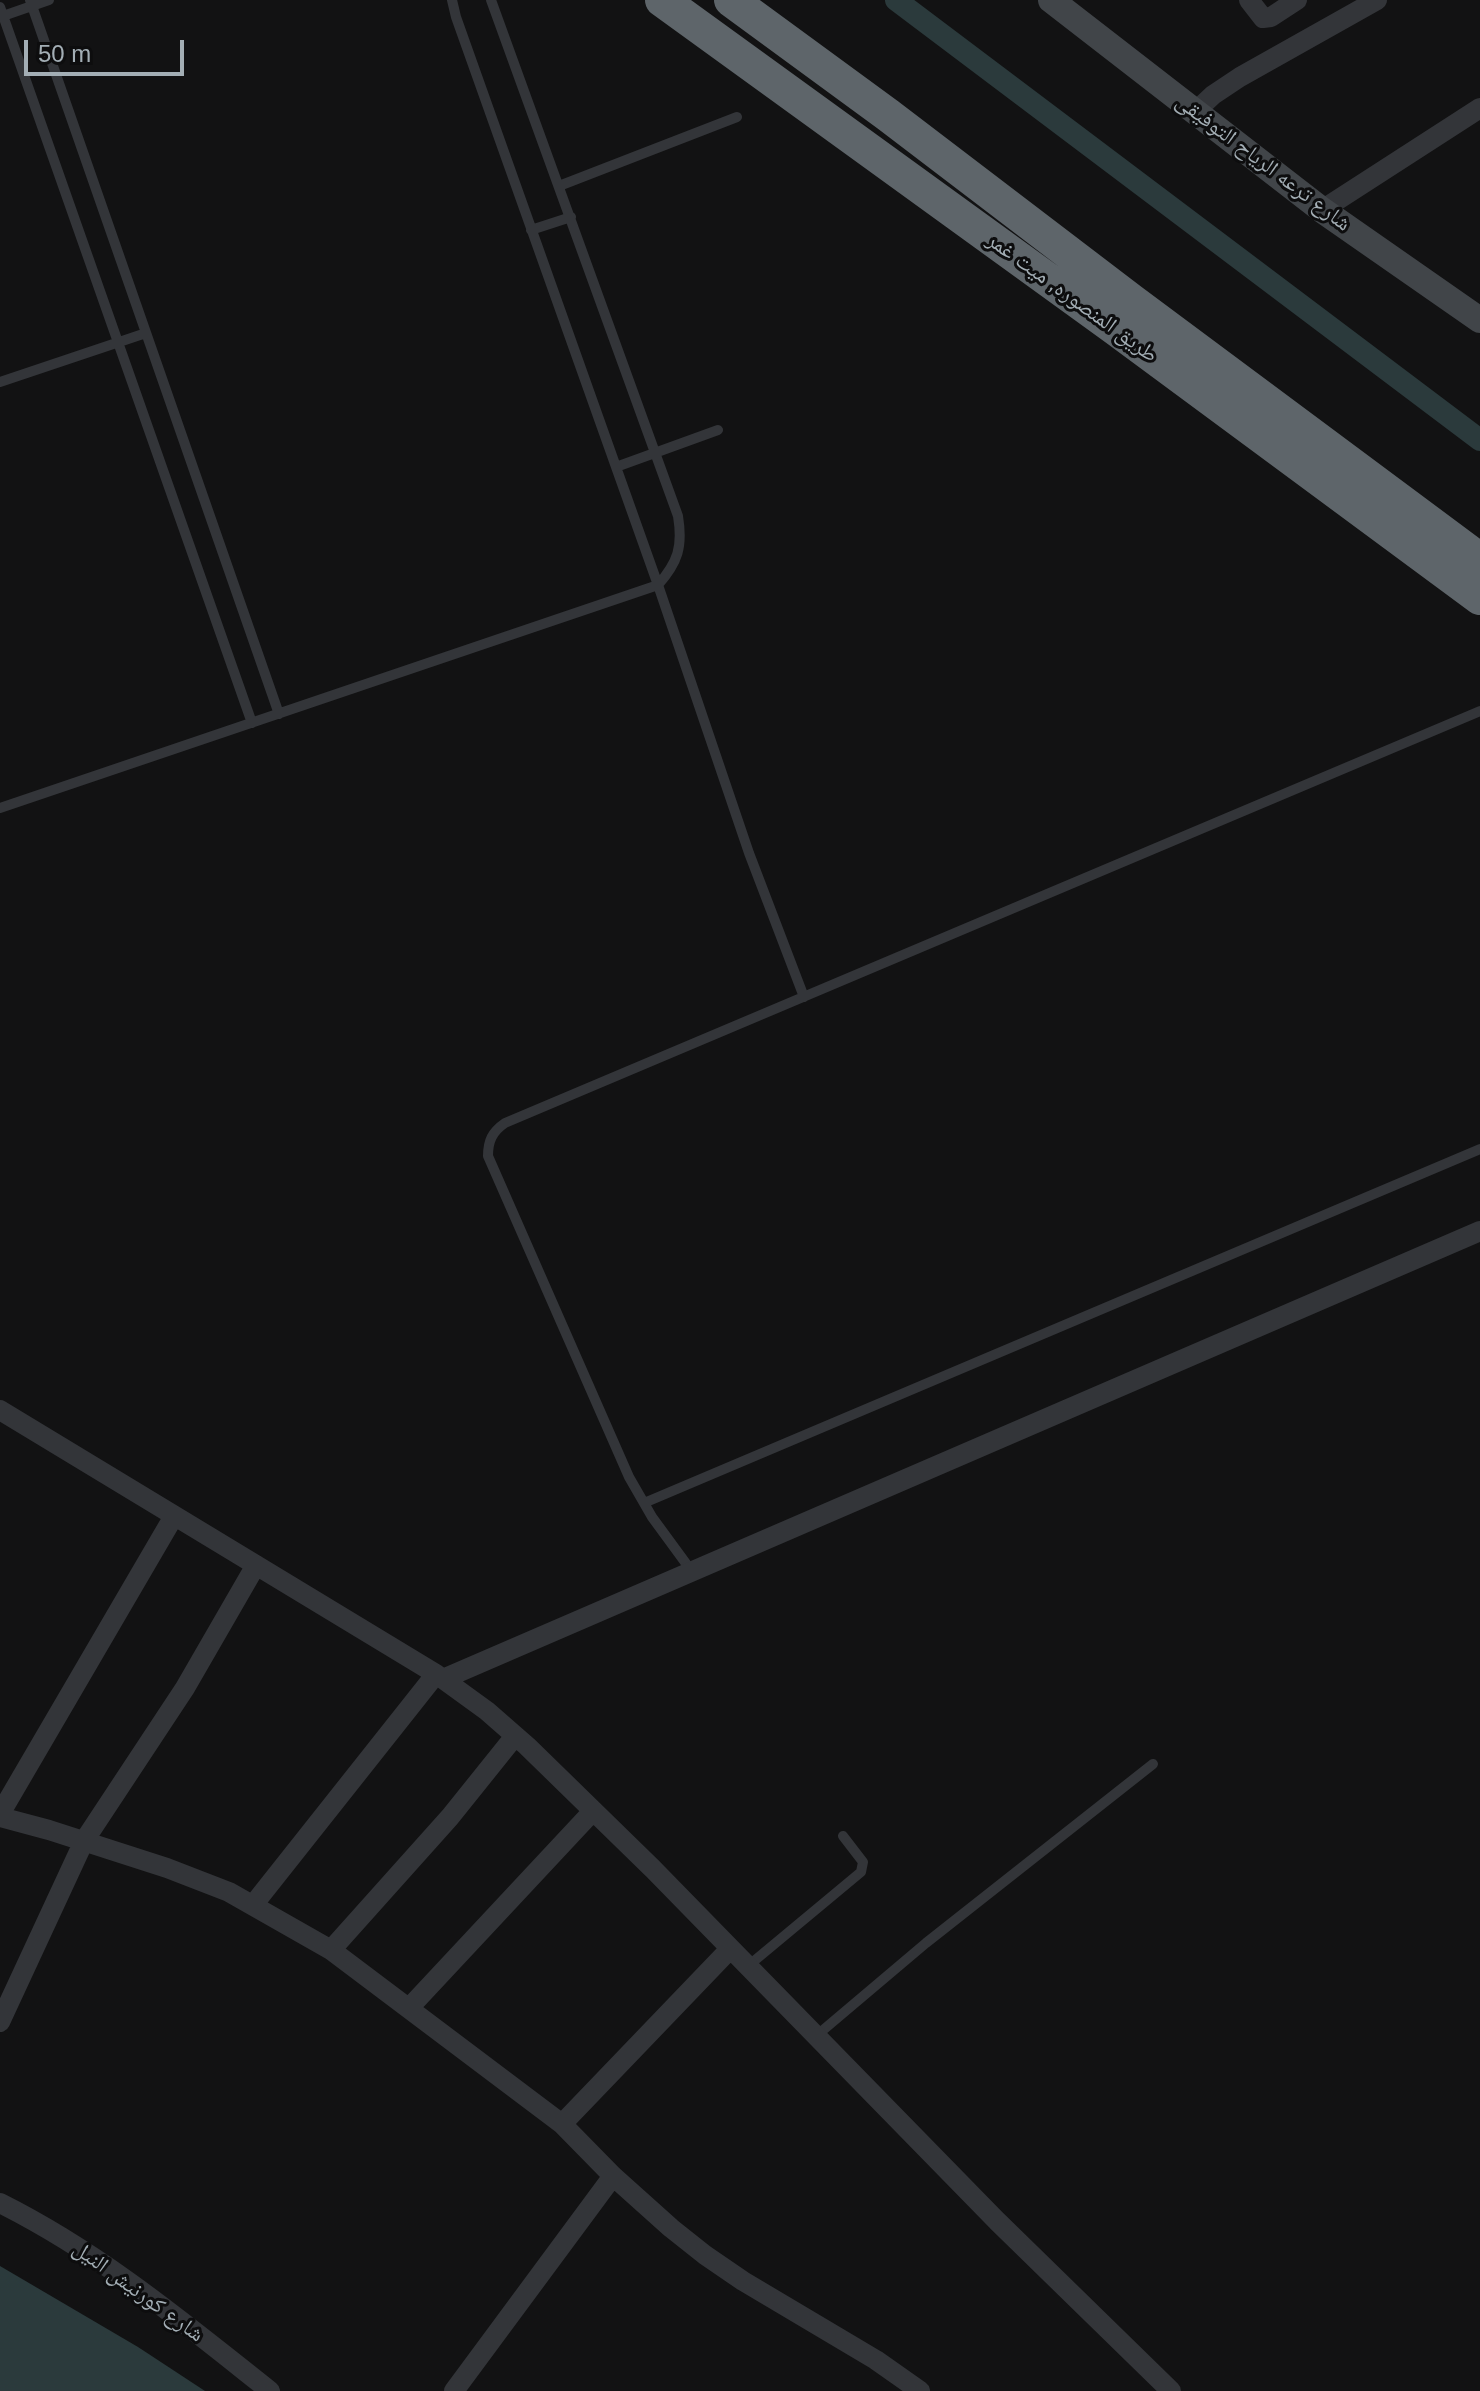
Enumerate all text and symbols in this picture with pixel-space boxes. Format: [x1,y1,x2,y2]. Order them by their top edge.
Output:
scale bar [28,24,188,74]
text: 50 m [38,40,91,67]
street label: شارع ترعه الرياح التوفيقى [1170,89,1356,237]
street label: طريق المنصوره, ميت غمر [981,227,1163,369]
street label: شارع كورنيش النيل [67,2236,209,2348]

